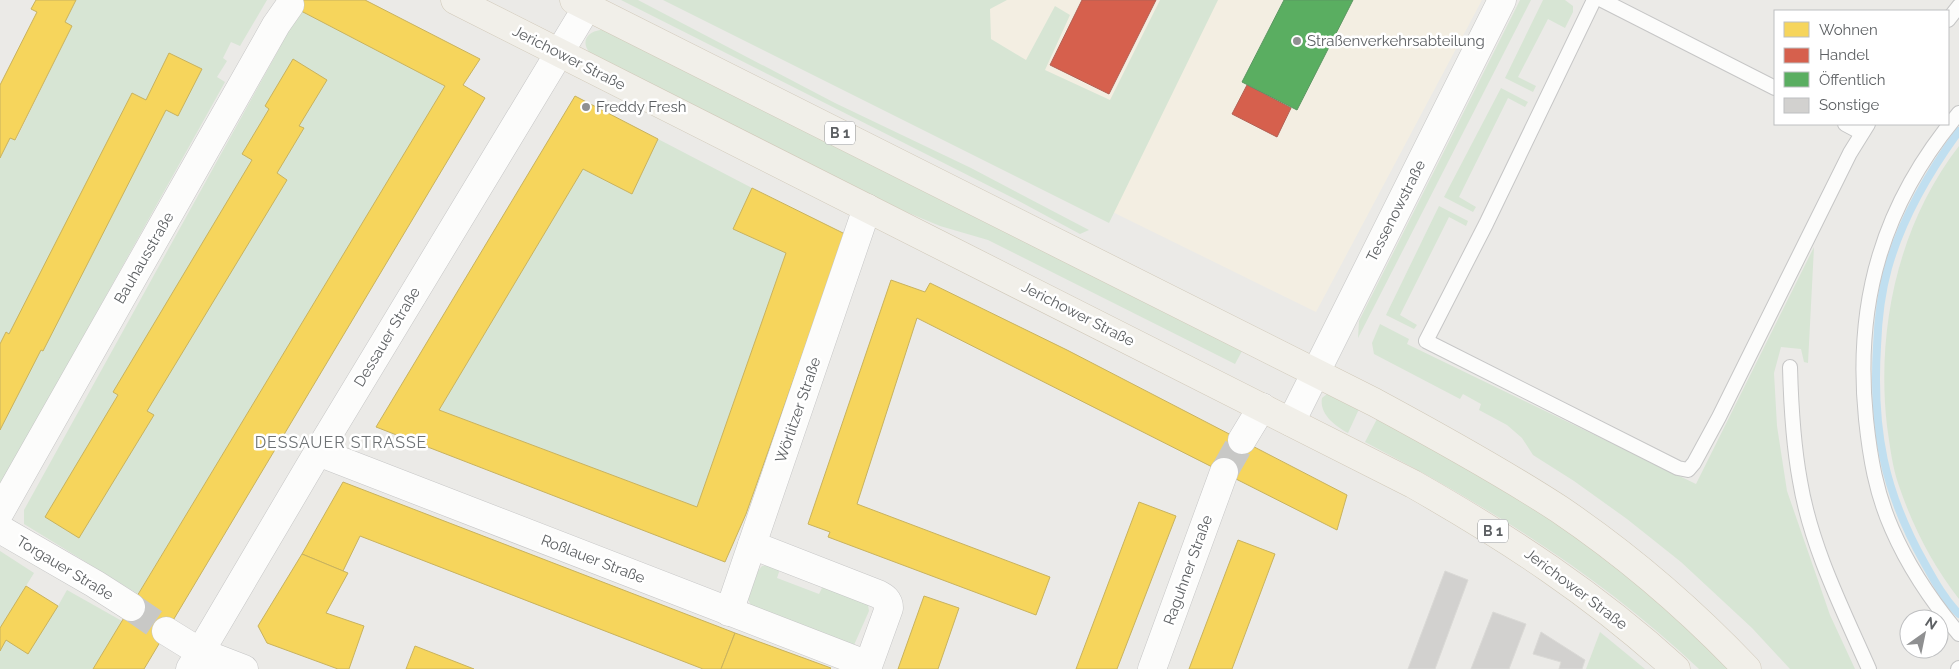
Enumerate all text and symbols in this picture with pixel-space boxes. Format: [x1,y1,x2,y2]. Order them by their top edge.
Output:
legend [1774,10,1949,125]
text: Wohnen [1819,21,1878,39]
street label: Jerichower Straße [510,22,629,94]
place label: Straßenverkehrsabteilung [1307,32,1485,50]
marker: Straßenverkehrsabteilung [1291,35,1303,47]
text: Handel [1819,46,1870,64]
text: Öffentlich [1819,70,1886,89]
text: Sonstige [1819,96,1880,114]
place label: Freddy Fresh [596,98,686,116]
marker: Freddy Fresh [580,101,592,113]
road number: B 1 [825,122,855,144]
street label: Tessenowstraße [1363,157,1429,265]
street label: Bauhausstraße [110,209,178,307]
street label: Jerichower Straße [1019,278,1138,350]
street label: Dessauer Straße [350,284,424,390]
street label: Wörlitzer Straße [772,355,825,465]
district label: DESSAUER STRASSE [255,433,427,452]
street label: Raguhner Straße [1160,512,1216,627]
road number: B 1 [1478,520,1508,542]
street label: Roßlauer Straße [538,531,648,587]
street label: Torgauer Straße [13,532,117,604]
street label: Jerichower Straße [1521,544,1631,634]
north arrow [1899,609,1949,659]
text: N [1922,613,1940,633]

